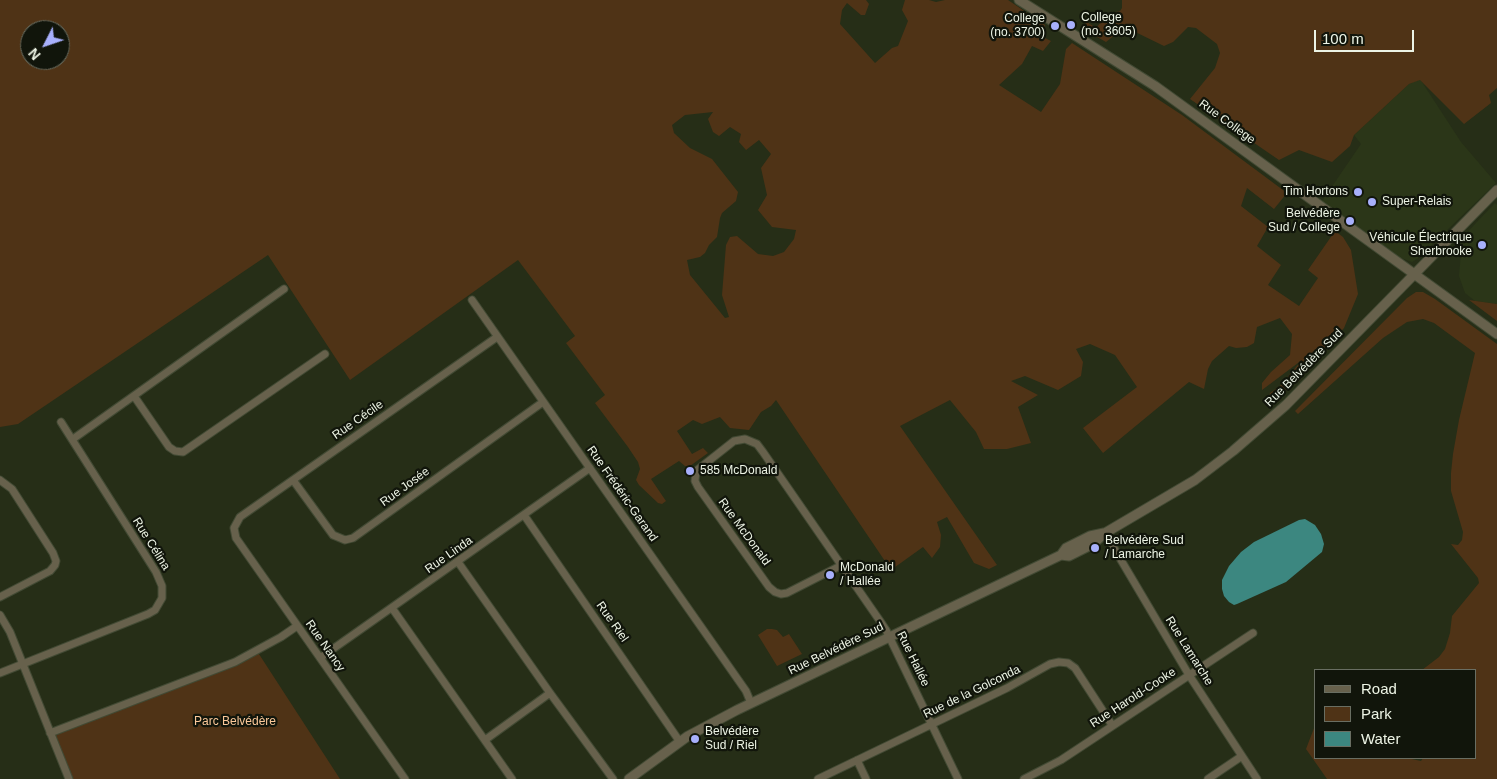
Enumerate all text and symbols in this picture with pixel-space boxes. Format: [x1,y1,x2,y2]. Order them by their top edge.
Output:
place label: College (no. 3605) [1081,11,1136,39]
place label: College (no. 3700) [990,12,1045,40]
marker: College (no. 3605) [1065,19,1077,31]
north arrow [20,20,70,70]
marker: College (no. 3700) [1049,20,1061,32]
scale bar [1317,20,1417,52]
text: 100 m [1322,30,1364,47]
text: N [25,45,44,63]
street label: Rue College [1196,97,1258,147]
place label: Tim Hortons [1283,185,1348,199]
marker: Tim Hortons [1352,186,1364,198]
place label: Super-Relais [1382,195,1451,209]
marker: Super-Relais [1366,196,1378,208]
place label: Belvédère Sud / College [1268,207,1340,235]
marker: Belvédère Sud / College [1344,215,1356,227]
place label: Véhicule Électrique Sherbrooke [1369,231,1472,259]
marker: Véhicule Électrique Sherbrooke [1476,239,1488,251]
street label: Rue Belvédère Sud [1262,326,1346,410]
street label: Rue Cécile [330,397,386,443]
street label: Rue Frédéric-Garand [584,443,660,545]
street label: Rue Josée [378,464,432,510]
place label: 585 McDonald [700,464,777,478]
marker: 585 McDonald [684,465,696,477]
street label: Rue McDonald [715,496,773,568]
street label: Rue Célina [129,515,173,573]
street label: Rue Linda [422,533,476,577]
place label: Belvédère Sud / Lamarche [1105,534,1184,562]
marker: Belvédère Sud / Lamarche [1089,542,1101,554]
place label: McDonald / Hallée [840,561,894,589]
marker: McDonald / Hallée [824,569,836,581]
street label: Rue Riel [593,599,631,645]
street label: Rue Lamarche [1162,614,1216,688]
street label: Rue Nancy [302,618,348,674]
street label: Rue Belvédère Sud [786,620,886,678]
street label: Rue Hallée [894,629,932,689]
street label: Rue de la Golconda [921,662,1023,722]
street label: Rue Harold-Cooke [1087,665,1179,731]
legend [1314,669,1477,759]
text: Road [1361,680,1397,697]
text: Park [1361,705,1392,722]
park label: Parc Belvédère [194,715,276,729]
place label: Belvédère Sud / Riel [705,725,759,753]
text: Water [1361,730,1400,747]
marker: Belvédère Sud / Riel [689,733,701,745]

